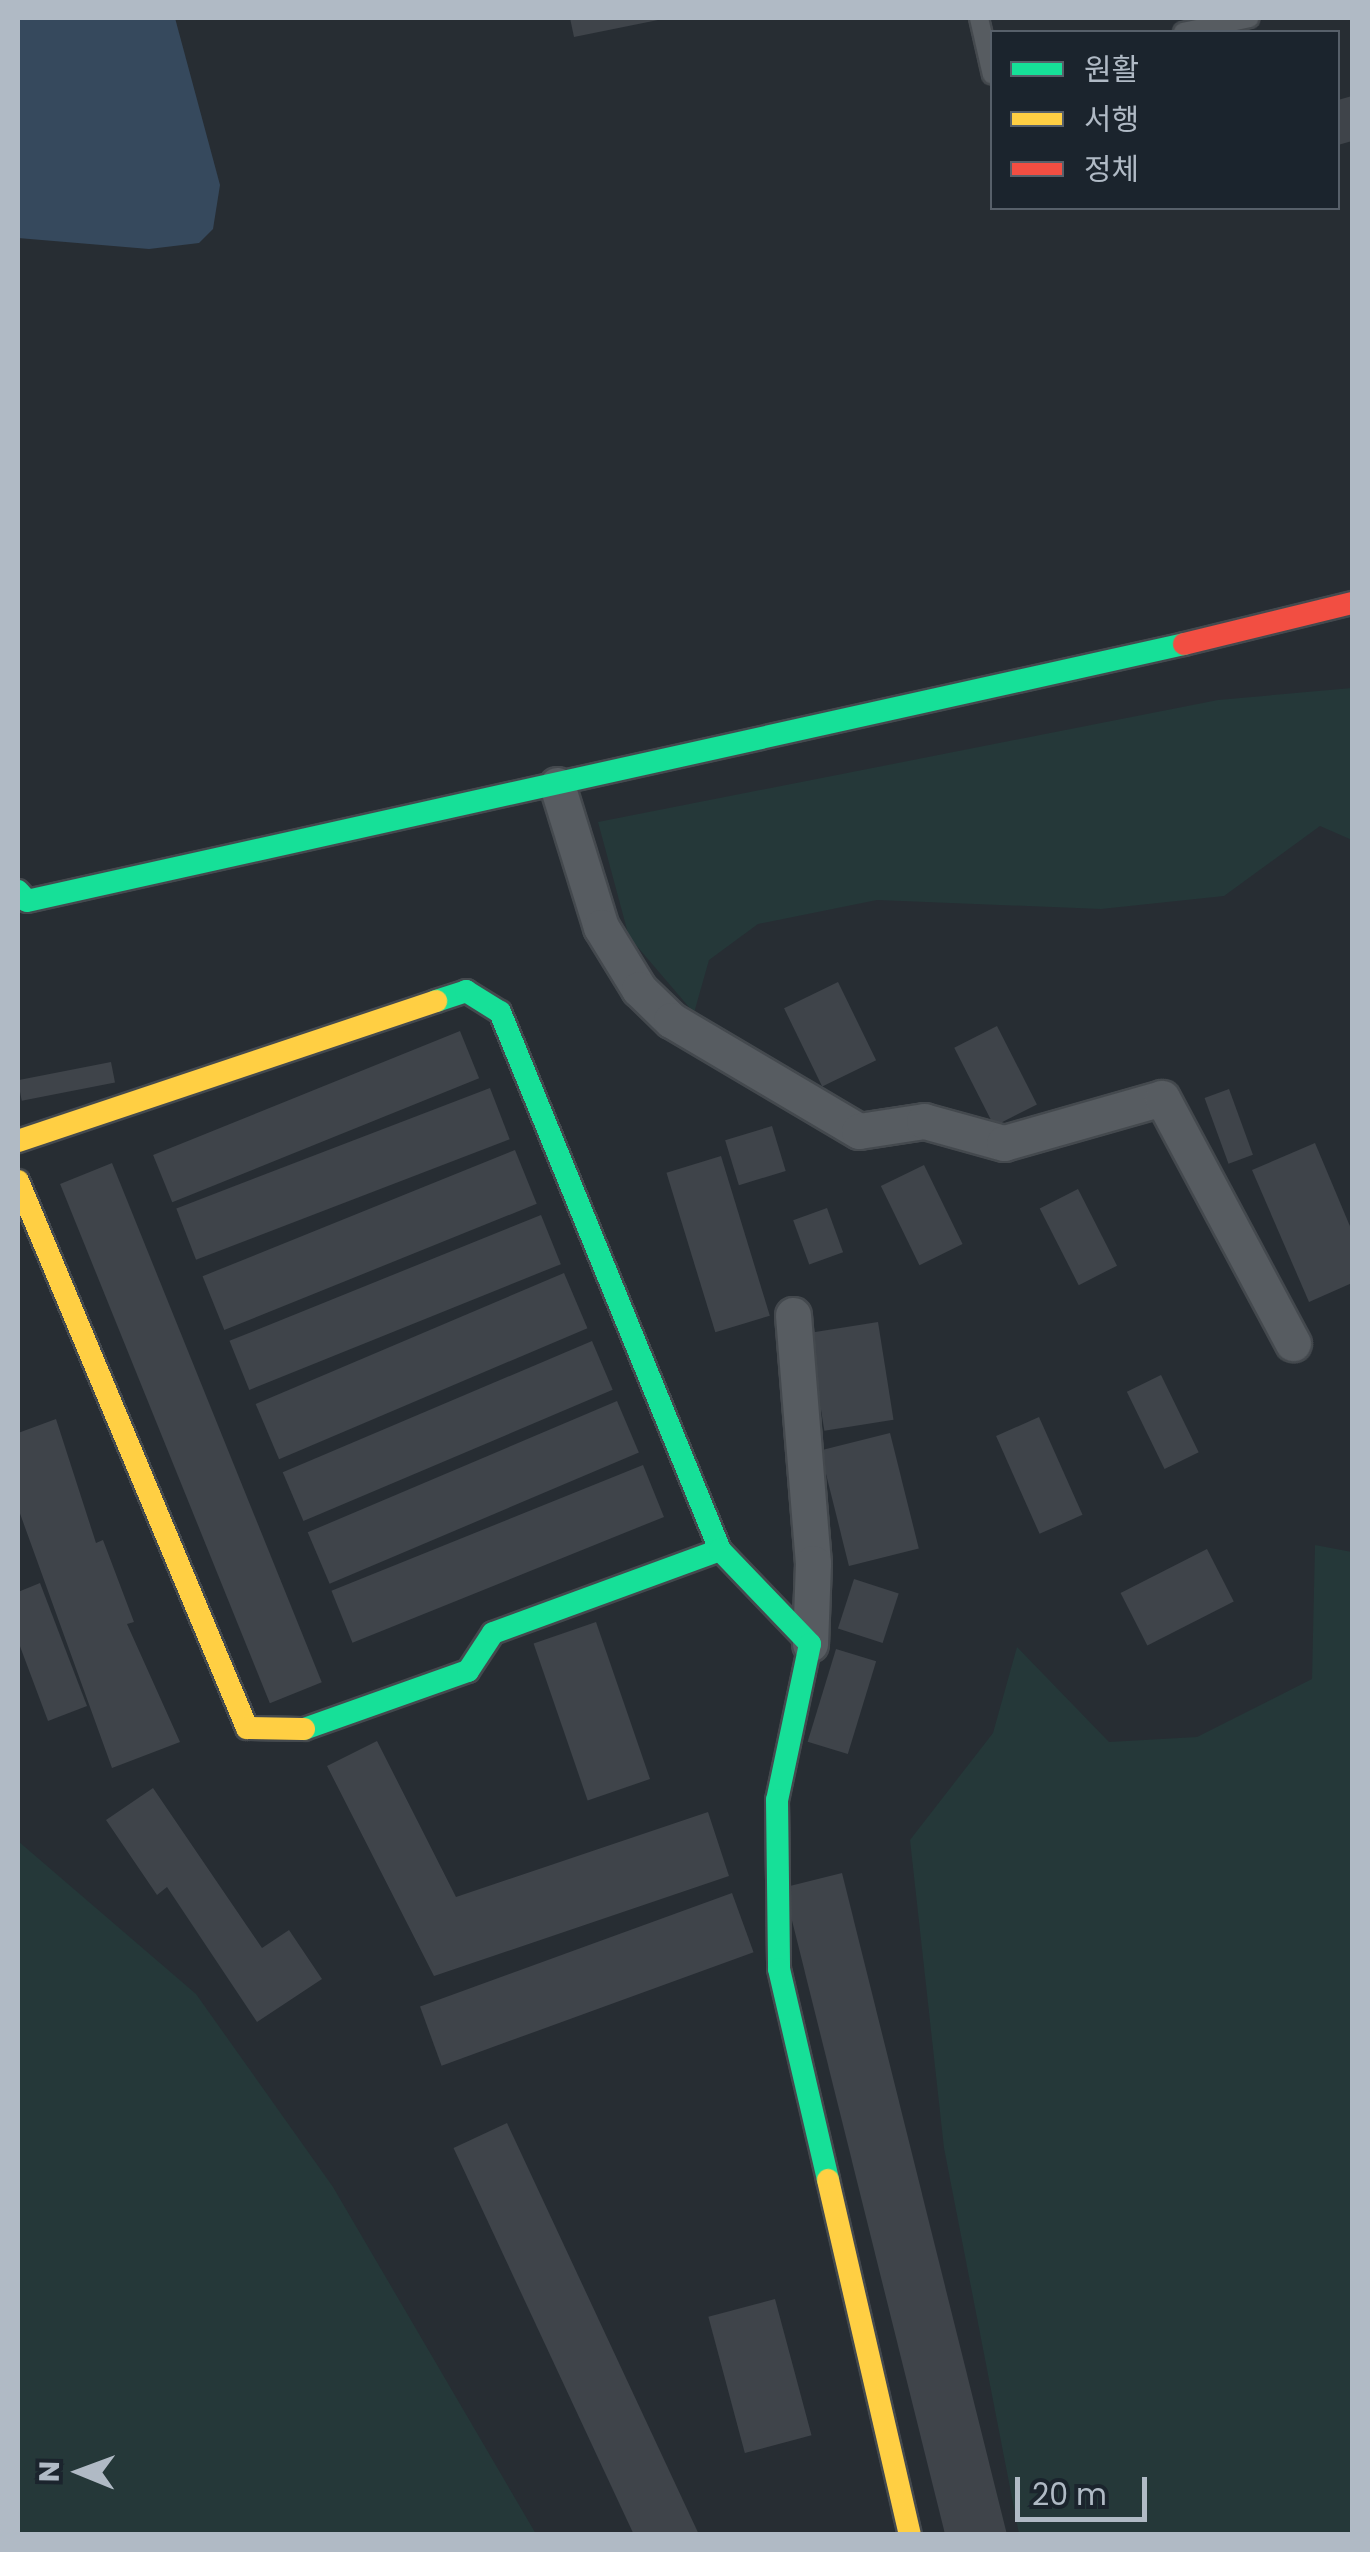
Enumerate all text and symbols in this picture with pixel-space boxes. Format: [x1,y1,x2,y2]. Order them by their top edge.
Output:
legend [990,30,1340,210]
text: 원활 [1084,48,1139,91]
text: 서행 [1084,98,1139,141]
text: 정체 [1084,148,1139,191]
north arrow [30,2422,130,2522]
scale bar [1020,2457,1152,2519]
text: N [30,2461,69,2482]
text: 20 m [1032,2473,1107,2516]

